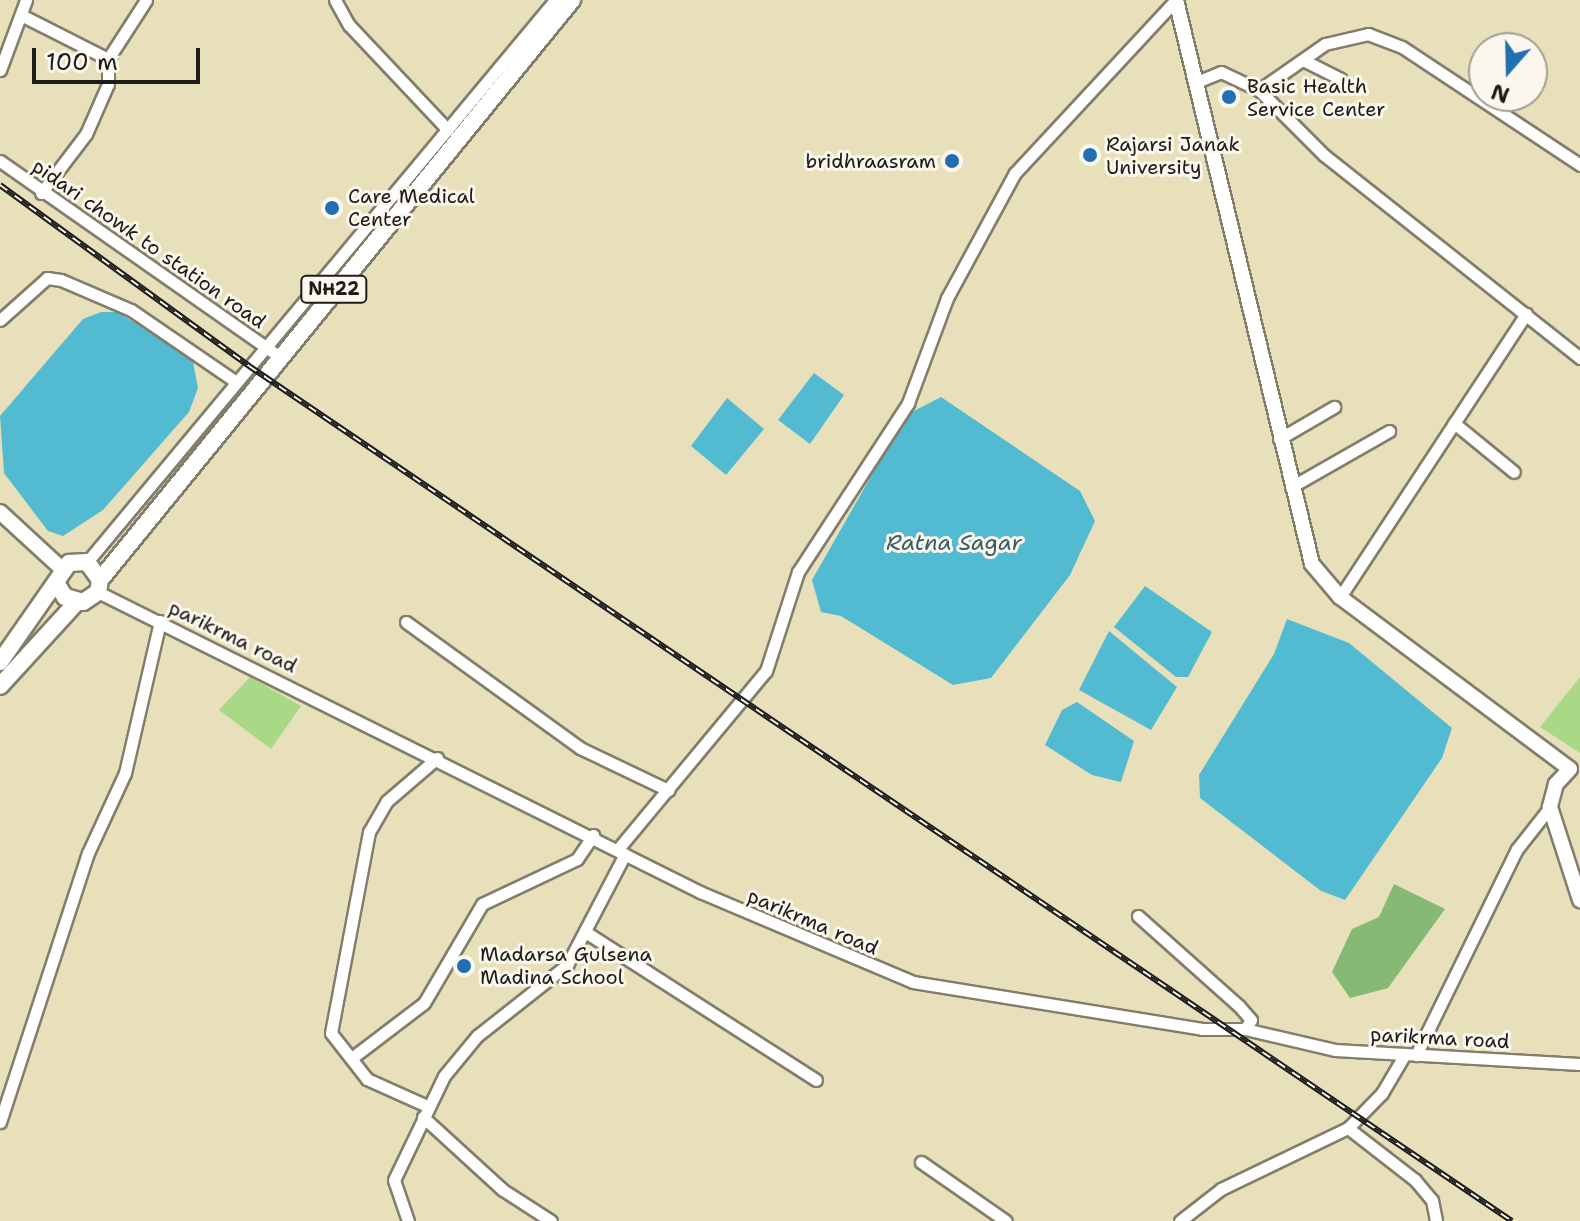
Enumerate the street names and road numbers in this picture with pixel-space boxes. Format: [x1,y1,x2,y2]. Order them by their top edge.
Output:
street label: pidari chowk to station road [28,154,270,334]
road number: NH22 [300,275,368,303]
street label: parikrma road [165,596,301,678]
street label: parikrma road [744,884,882,960]
street label: parikrma road [1370,1022,1510,1054]

